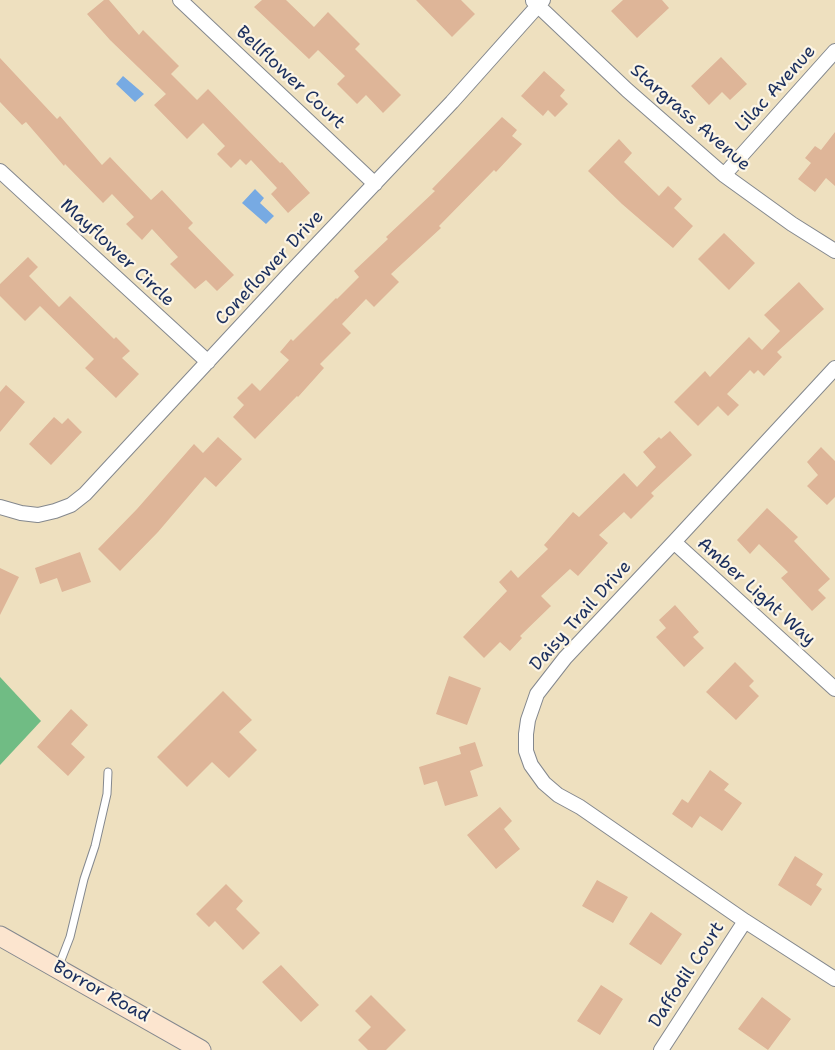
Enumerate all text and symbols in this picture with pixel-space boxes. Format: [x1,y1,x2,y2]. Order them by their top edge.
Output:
street label: Bellflower Court [231,22,349,134]
street label: Lilac Avenue [731,41,821,137]
street label: Stargrass Avenue [625,60,755,176]
street label: Mayflower Circle [55,195,179,311]
street label: Coneflower Drive [211,206,329,330]
street label: Amber Light Way [692,533,820,651]
street label: Daisy Trail Drive [526,556,636,676]
street label: Daffodil Court [645,918,729,1032]
street label: Borror Road [49,957,153,1027]

